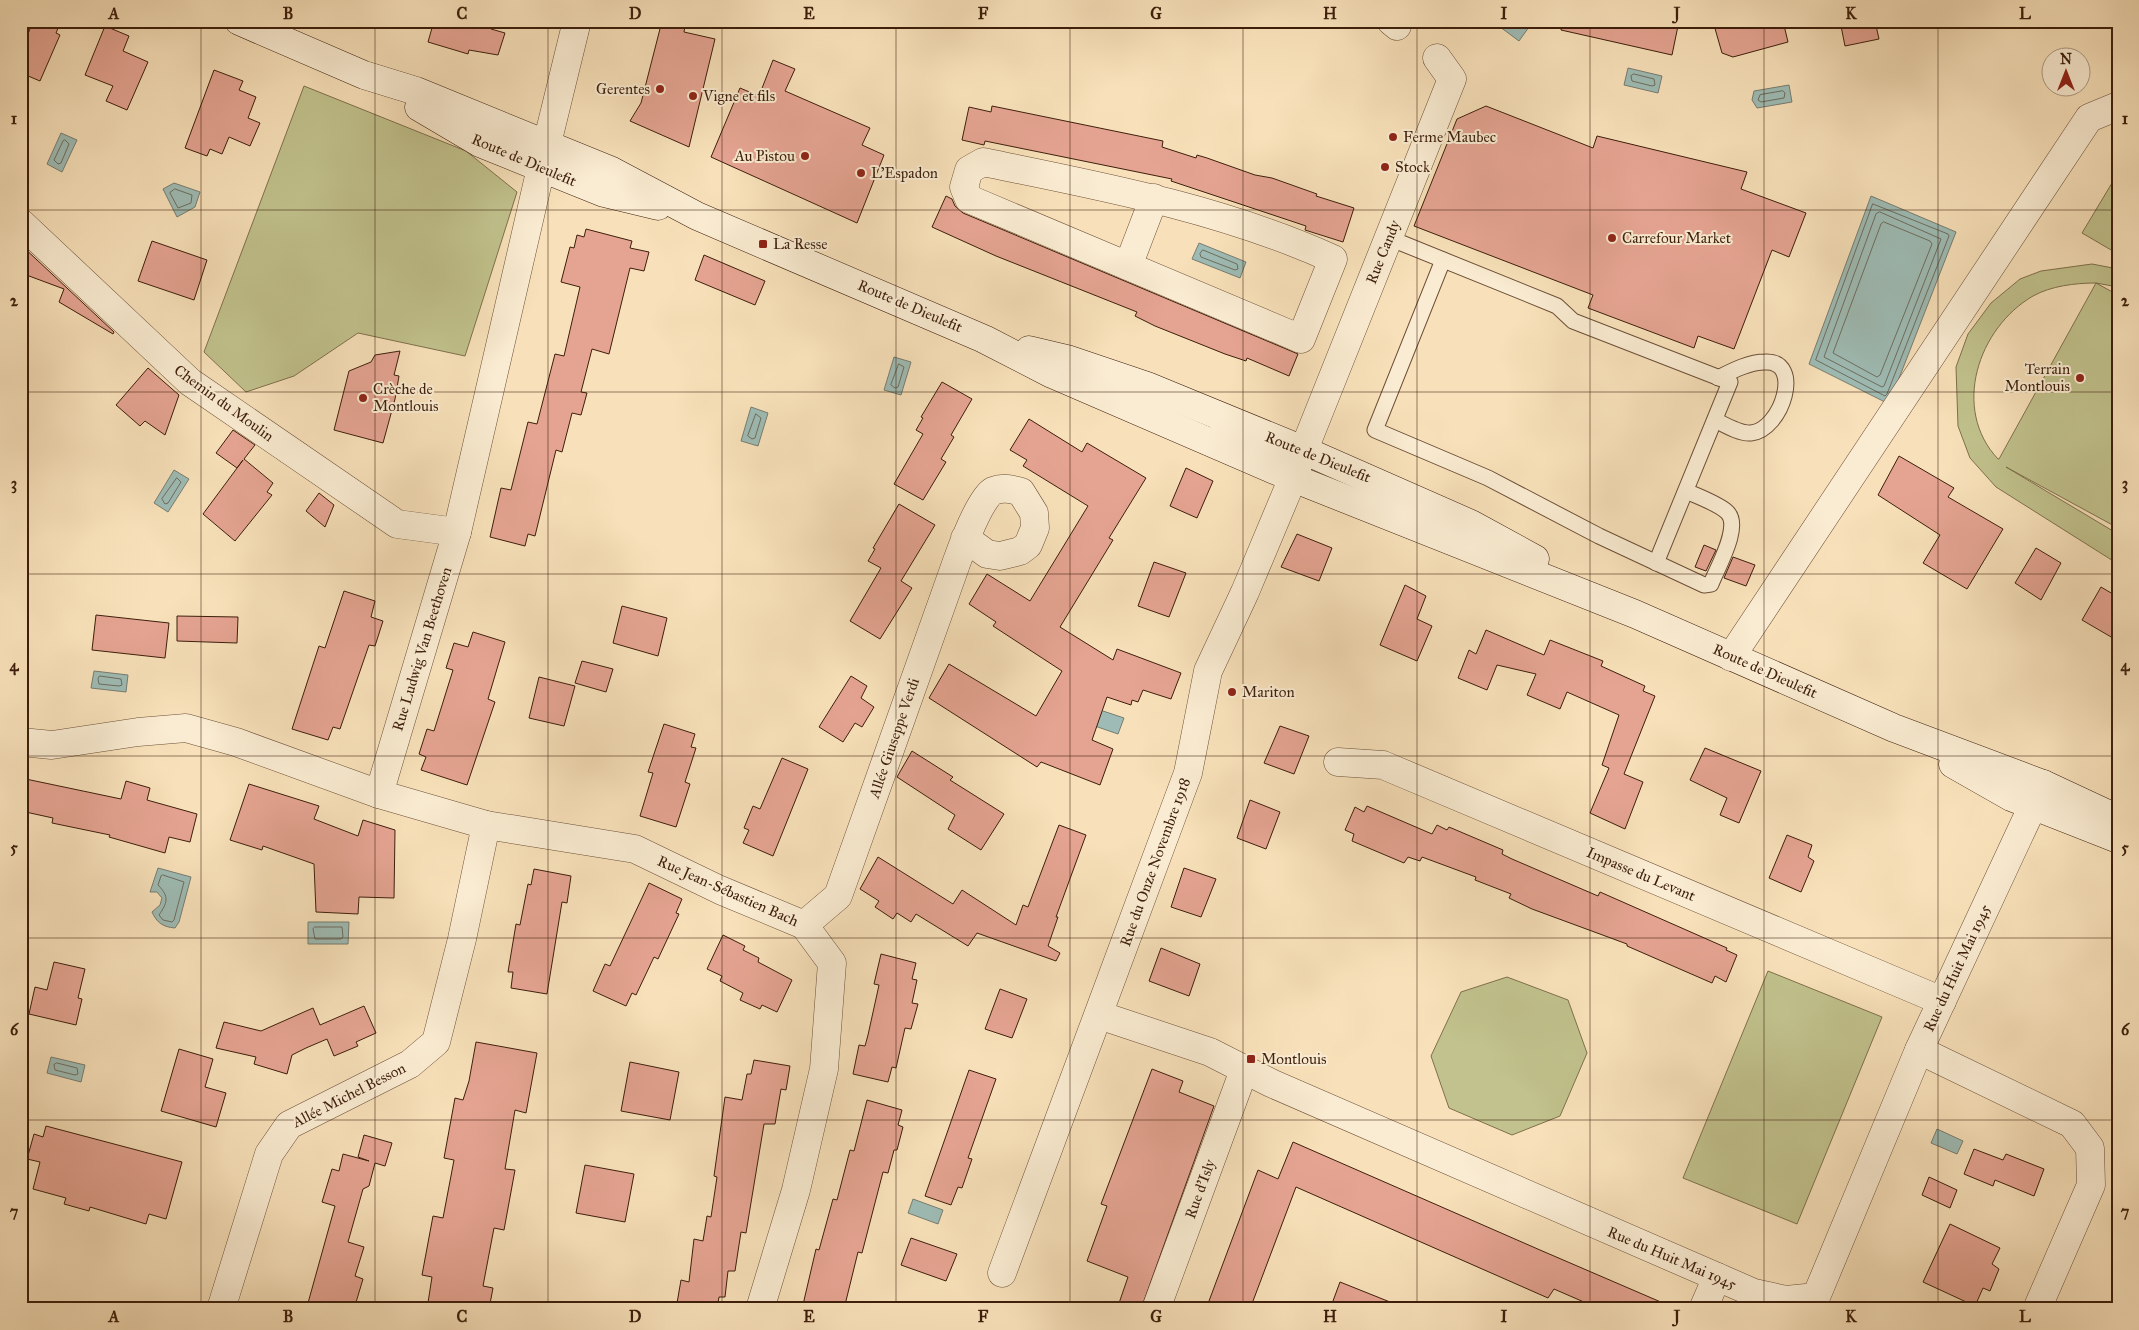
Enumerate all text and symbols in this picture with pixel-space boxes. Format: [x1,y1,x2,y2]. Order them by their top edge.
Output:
text: A [108,4,120,23]
text: B [283,4,293,23]
text: C [457,4,468,23]
text: D [629,4,642,23]
text: E [803,4,815,23]
text: F [978,4,989,23]
text: G [1150,4,1162,23]
text: H [1323,4,1337,23]
text: I [1501,4,1508,23]
text: J [1672,4,1681,24]
text: K [1845,4,1857,23]
text: L [2019,4,2031,23]
north arrow [2042,48,2092,98]
text: N [2060,51,2072,68]
place label: Gerentes [596,80,650,98]
marker: Gerentes [654,83,666,95]
place label: Vigne et fils [702,87,775,105]
marker: Vigne et fils [687,90,699,102]
text: 1 [11,109,18,128]
text: 1 [2122,109,2129,128]
place label: Ferme Maubec [1403,128,1496,146]
street label: Route de Dieulefit [469,130,580,190]
marker: Ferme Maubec [1387,131,1399,143]
place label: Au Pistou [734,147,795,165]
marker: Au Pistou [799,150,811,162]
place label: Stock [1395,158,1430,176]
marker: Stock [1379,161,1391,173]
place label: L'Espadon [871,164,938,182]
marker: L'Espadon [855,167,867,179]
street label: Rue Candy [1362,217,1404,286]
place label: Carrefour Market [1622,229,1732,247]
marker: Carrefour Market [1606,232,1618,244]
place label: La Resse [773,235,828,253]
marker: La Resse [757,238,769,250]
street label: Route de Dieulefit [855,276,966,336]
text: 2 [10,291,19,310]
text: 2 [2121,291,2130,310]
place label: Terrain Montlouis [2004,360,2070,395]
street label: Chemin du Moulin [171,361,277,445]
marker: Terrain Montlouis [2074,372,2086,384]
place label: Crèche de Montlouis [373,380,439,415]
marker: Crèche de Montlouis [357,392,369,404]
street label: Route de Dieulefit [1263,428,1374,487]
text: 3 [11,474,17,494]
text: 3 [2122,474,2128,494]
street label: Rue Ludwig Van Beethoven [388,565,456,733]
street label: Route de Dieulefit [1710,640,1821,702]
text: 4 [10,656,20,676]
text: 4 [2121,656,2131,676]
street label: Allée Giuseppe Verdi [865,676,923,801]
place label: Mariton [1242,683,1295,701]
marker: Mariton [1226,686,1238,698]
street label: Rue du Onze Novembre 1918 [1116,775,1194,949]
text: 5 [10,838,18,857]
text: 5 [2121,838,2129,857]
street label: Impasse du Levant [1584,843,1699,905]
street label: Rue Jean-Sébastien Bach [654,852,802,931]
street label: Rue du Huit Mai 1945 [1920,901,1994,1035]
text: 6 [10,1020,19,1039]
text: 6 [2121,1020,2130,1039]
place label: Montlouis [1261,1050,1327,1068]
marker: Montlouis [1245,1053,1257,1065]
street label: Allée Michel Besson [289,1059,409,1132]
street label: Rue d'Isly [1181,1156,1219,1221]
text: 7 [10,1202,19,1221]
text: 7 [2121,1202,2130,1221]
street label: Rue du Huit Mai 1945 [1605,1223,1739,1293]
text: A [108,1307,120,1326]
text: B [283,1307,293,1326]
text: C [457,1307,468,1326]
text: D [629,1307,642,1326]
text: E [803,1307,815,1326]
text: F [978,1307,989,1326]
text: G [1150,1307,1162,1326]
text: H [1323,1307,1337,1326]
text: I [1501,1307,1508,1326]
text: J [1672,1307,1681,1327]
text: K [1845,1307,1857,1326]
text: L [2019,1307,2031,1326]

